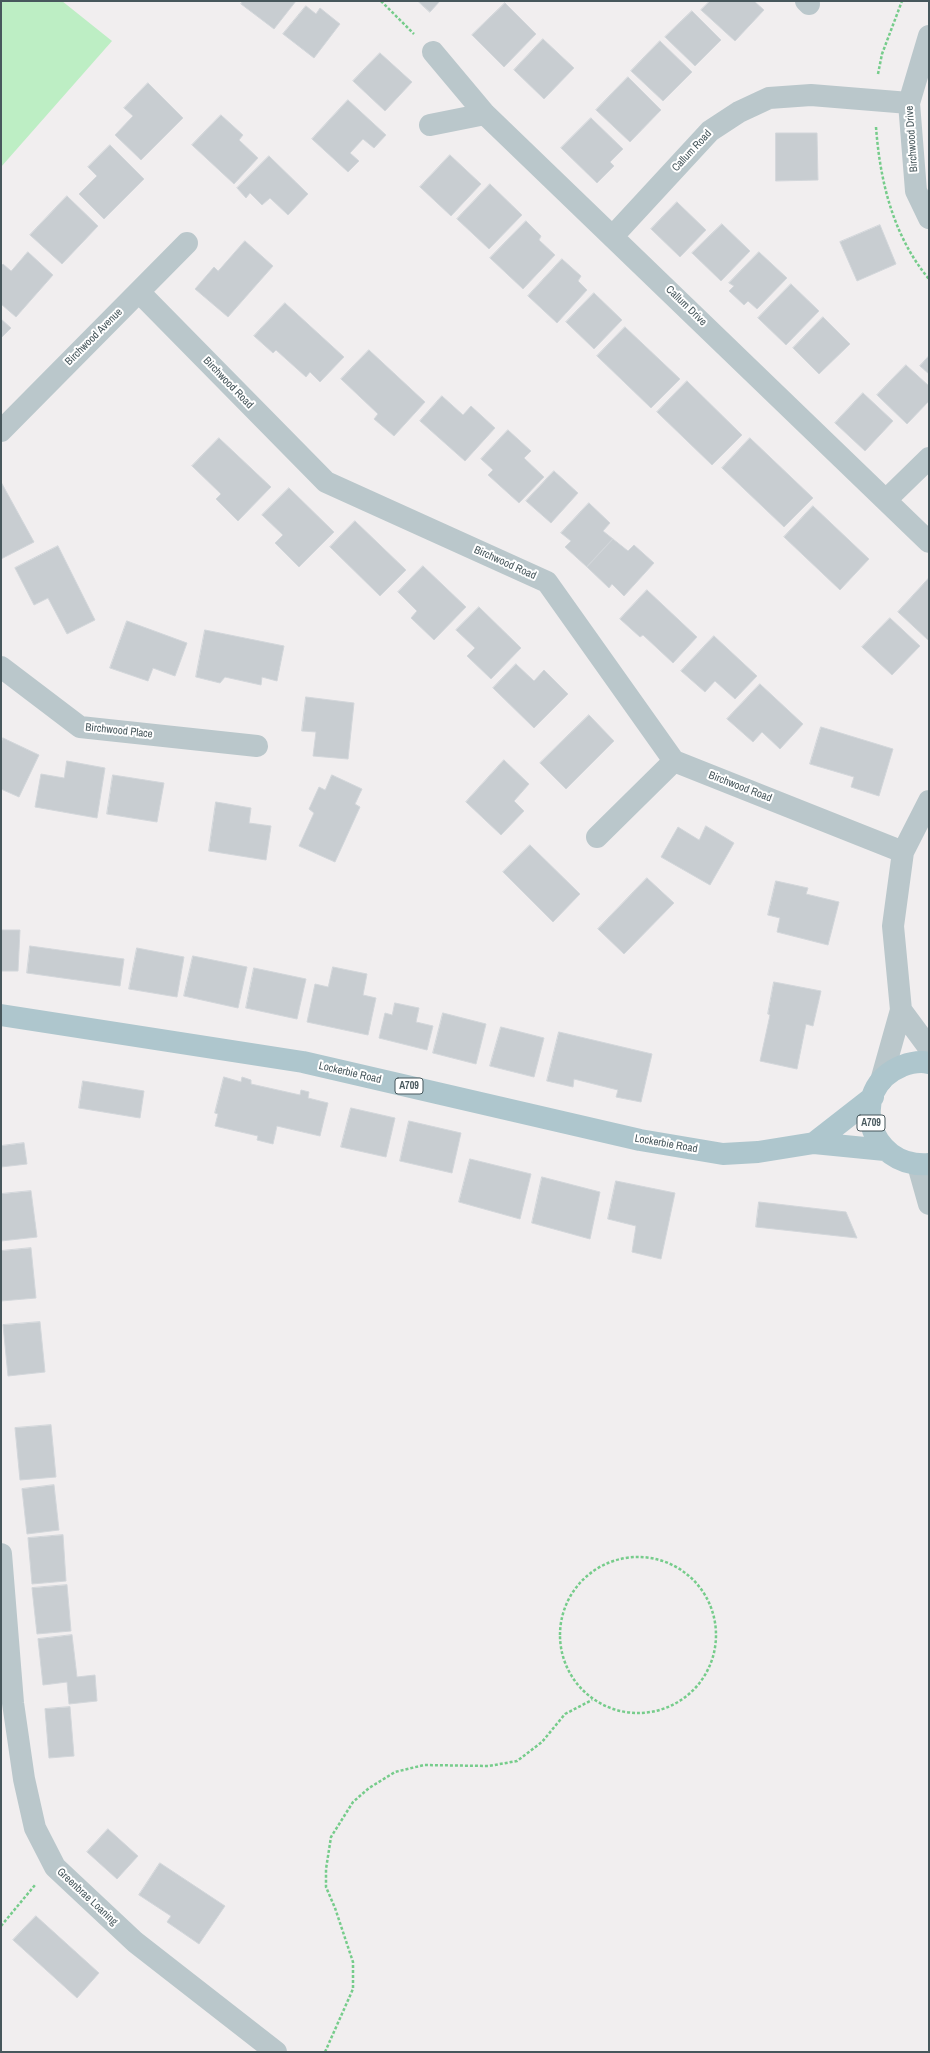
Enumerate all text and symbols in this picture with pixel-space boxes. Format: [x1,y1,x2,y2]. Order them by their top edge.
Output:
street label: Birchwood Drive [903,105,921,173]
street label: Callum Road [669,127,715,175]
street label: Callum Drive [663,283,709,329]
street label: Birchwood Avenue [63,306,125,368]
street label: Birchwood Road [200,354,256,412]
street label: Birchwood Road [472,543,538,583]
street label: Birchwood Place [85,721,153,741]
street label: Birchwood Road [707,769,773,805]
street label: Lockerbie Road [317,1059,383,1087]
road number: A709 [395,1078,423,1094]
road number: A709 [857,1115,885,1131]
street label: Lockerbie Road [633,1132,699,1156]
street label: Greenbrae Loaning [54,1865,120,1929]

